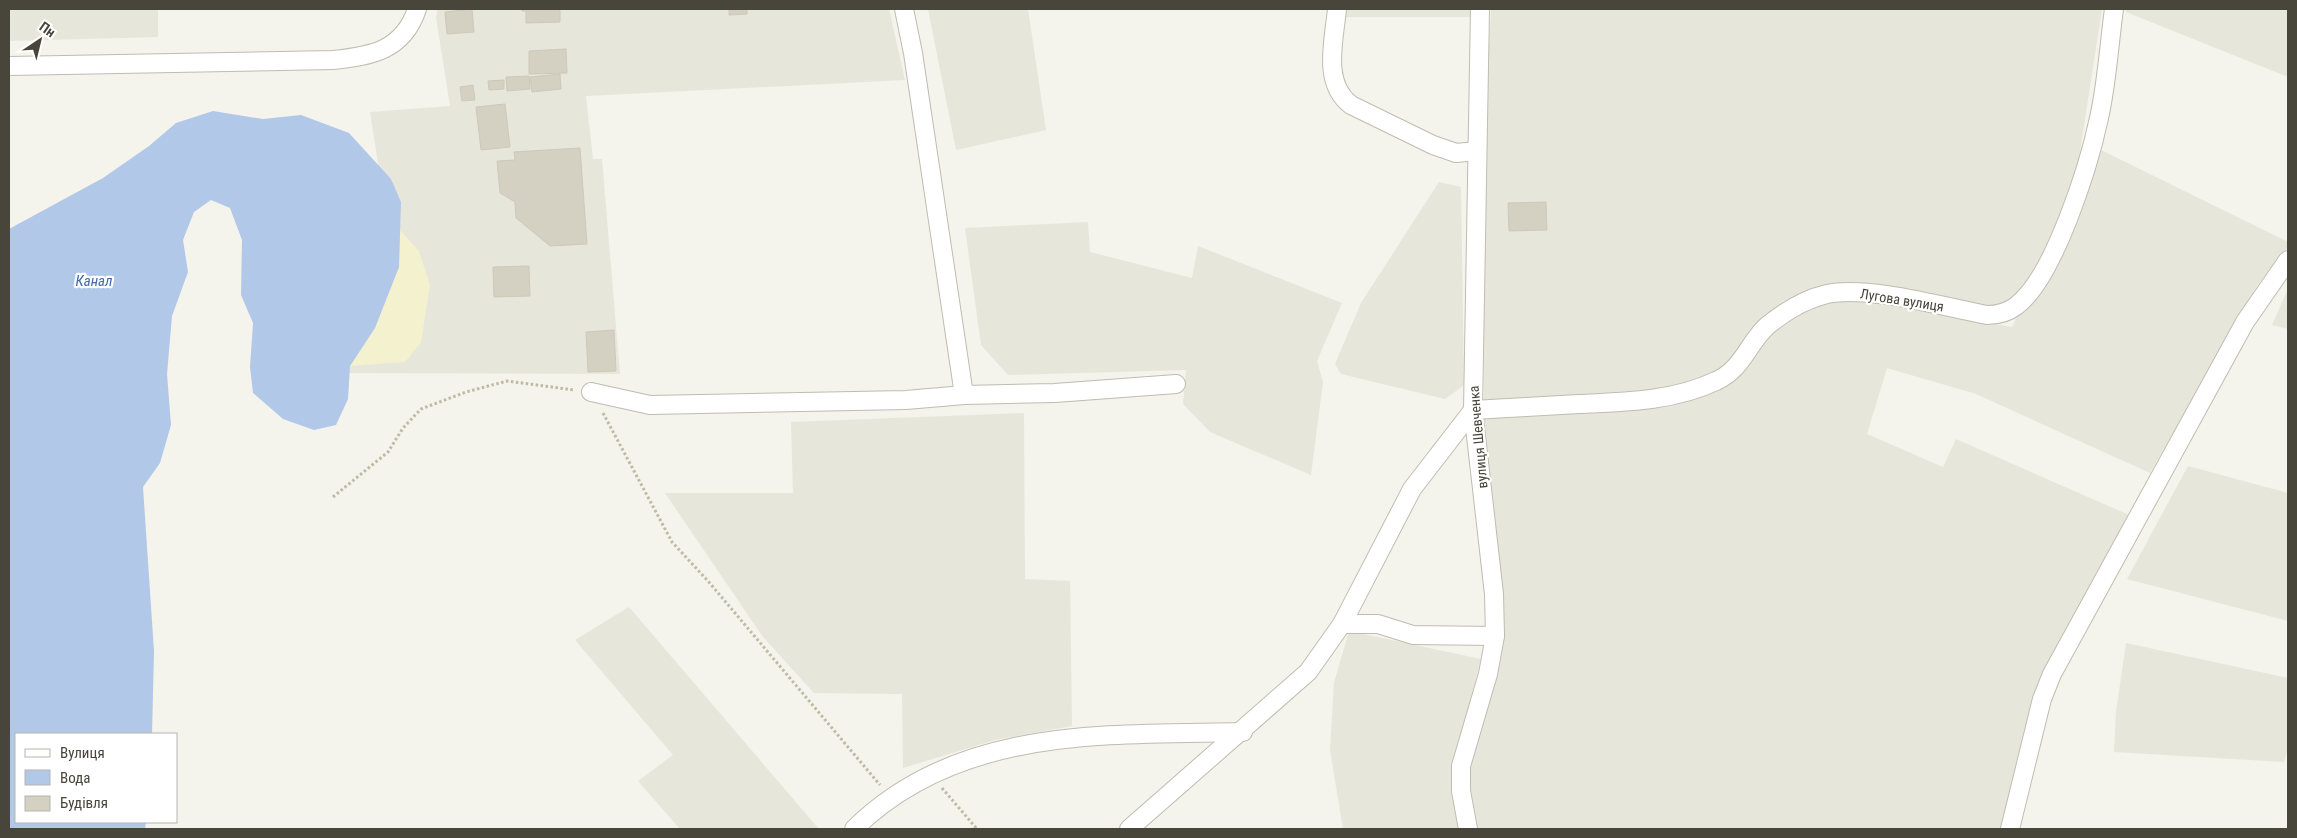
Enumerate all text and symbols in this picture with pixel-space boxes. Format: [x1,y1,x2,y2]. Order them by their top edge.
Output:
north arrow [15,15,65,65]
text: Пн [36,18,58,40]
water label: Канал [76,272,112,290]
street label: Лугова вулиця [1859,285,1945,315]
street label: вулиця Шевченка [1466,385,1490,489]
legend [15,733,178,823]
text: Вулиця [60,744,105,762]
text: Вода [60,769,90,787]
text: Будівля [60,794,108,812]

